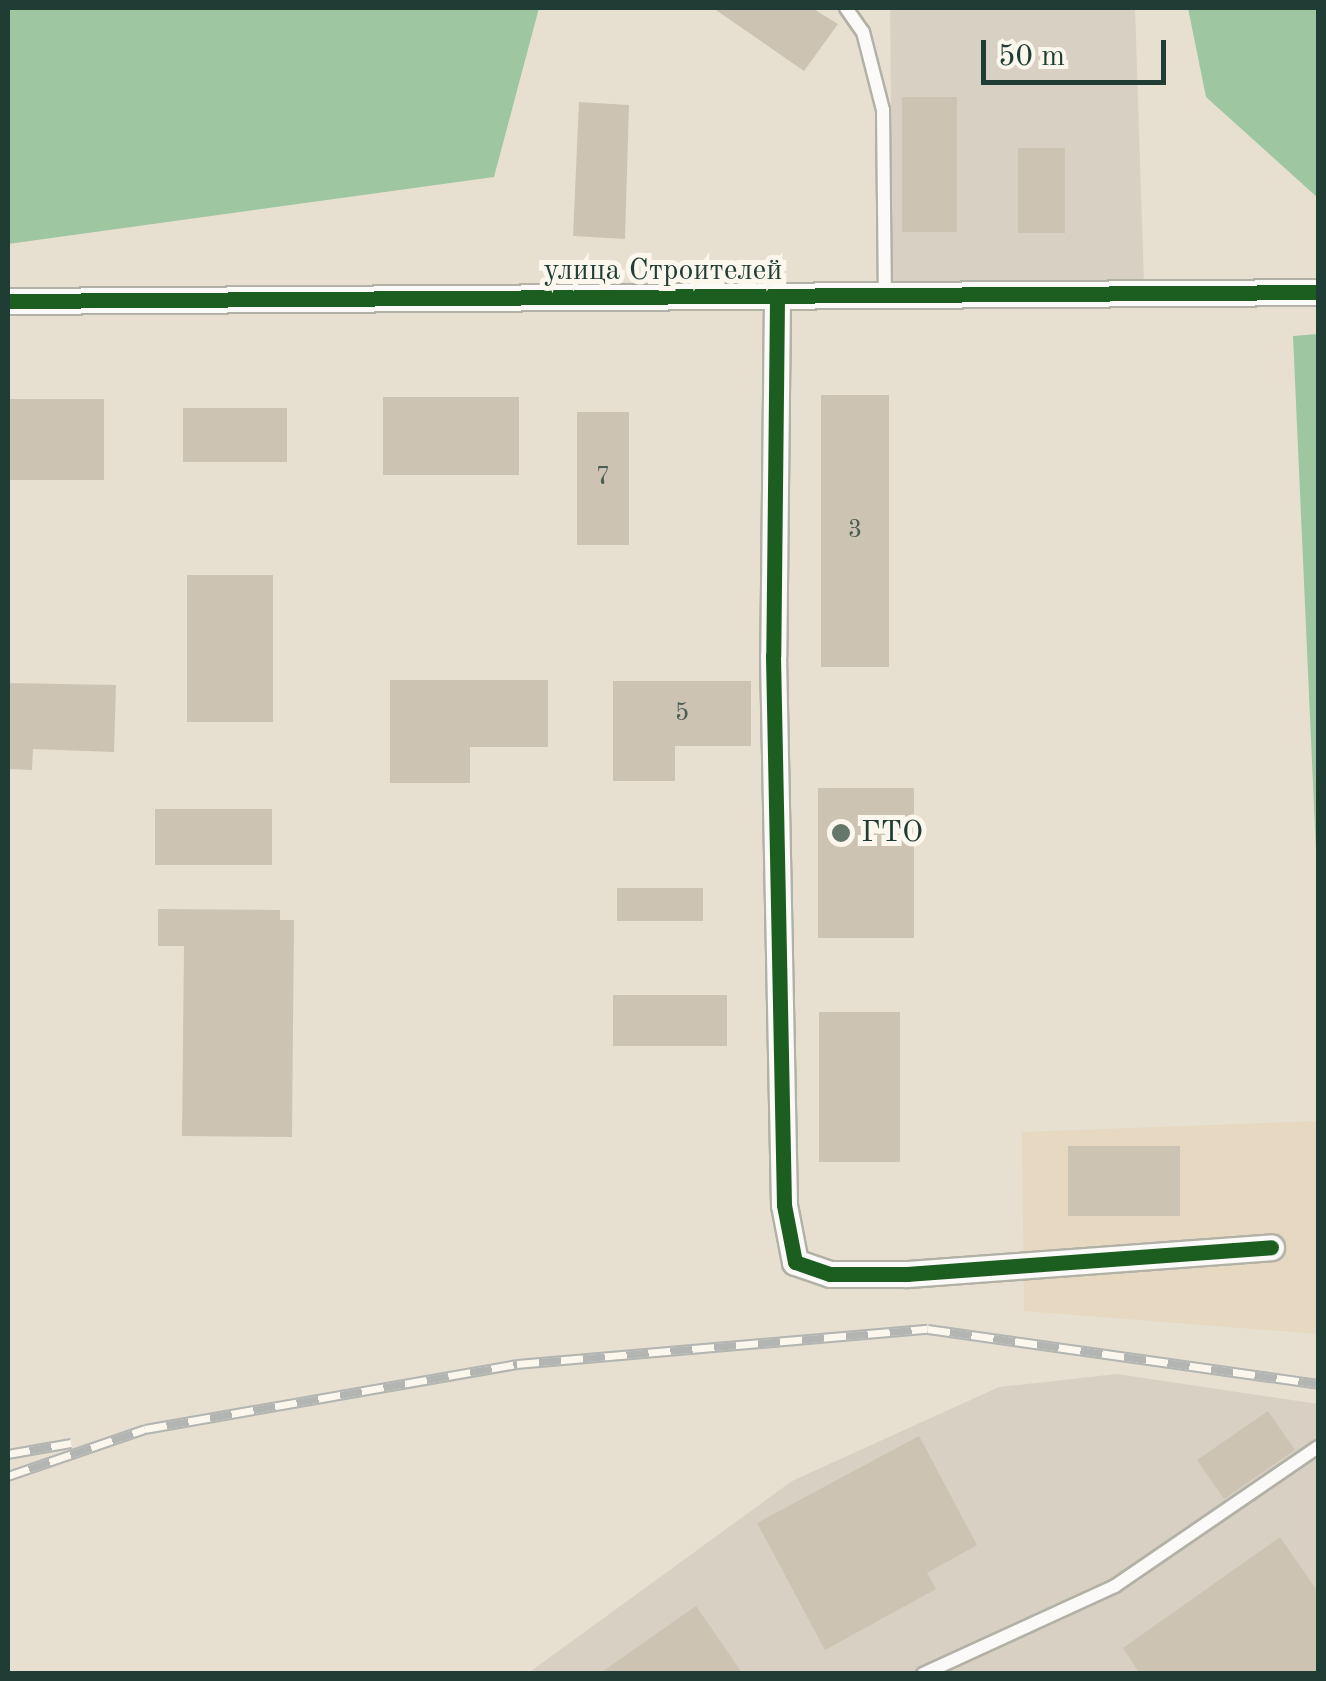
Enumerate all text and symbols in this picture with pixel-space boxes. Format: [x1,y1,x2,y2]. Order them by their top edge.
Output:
scale bar [986,20,1171,82]
text: 50 m [998,42,1065,72]
street label: улица Строителей [544,253,782,289]
house number: 7 [596,463,610,493]
house number: 3 [848,516,862,546]
house number: 5 [675,699,689,729]
place label: ГТО [861,815,923,851]
marker: ГТО [830,822,852,844]

